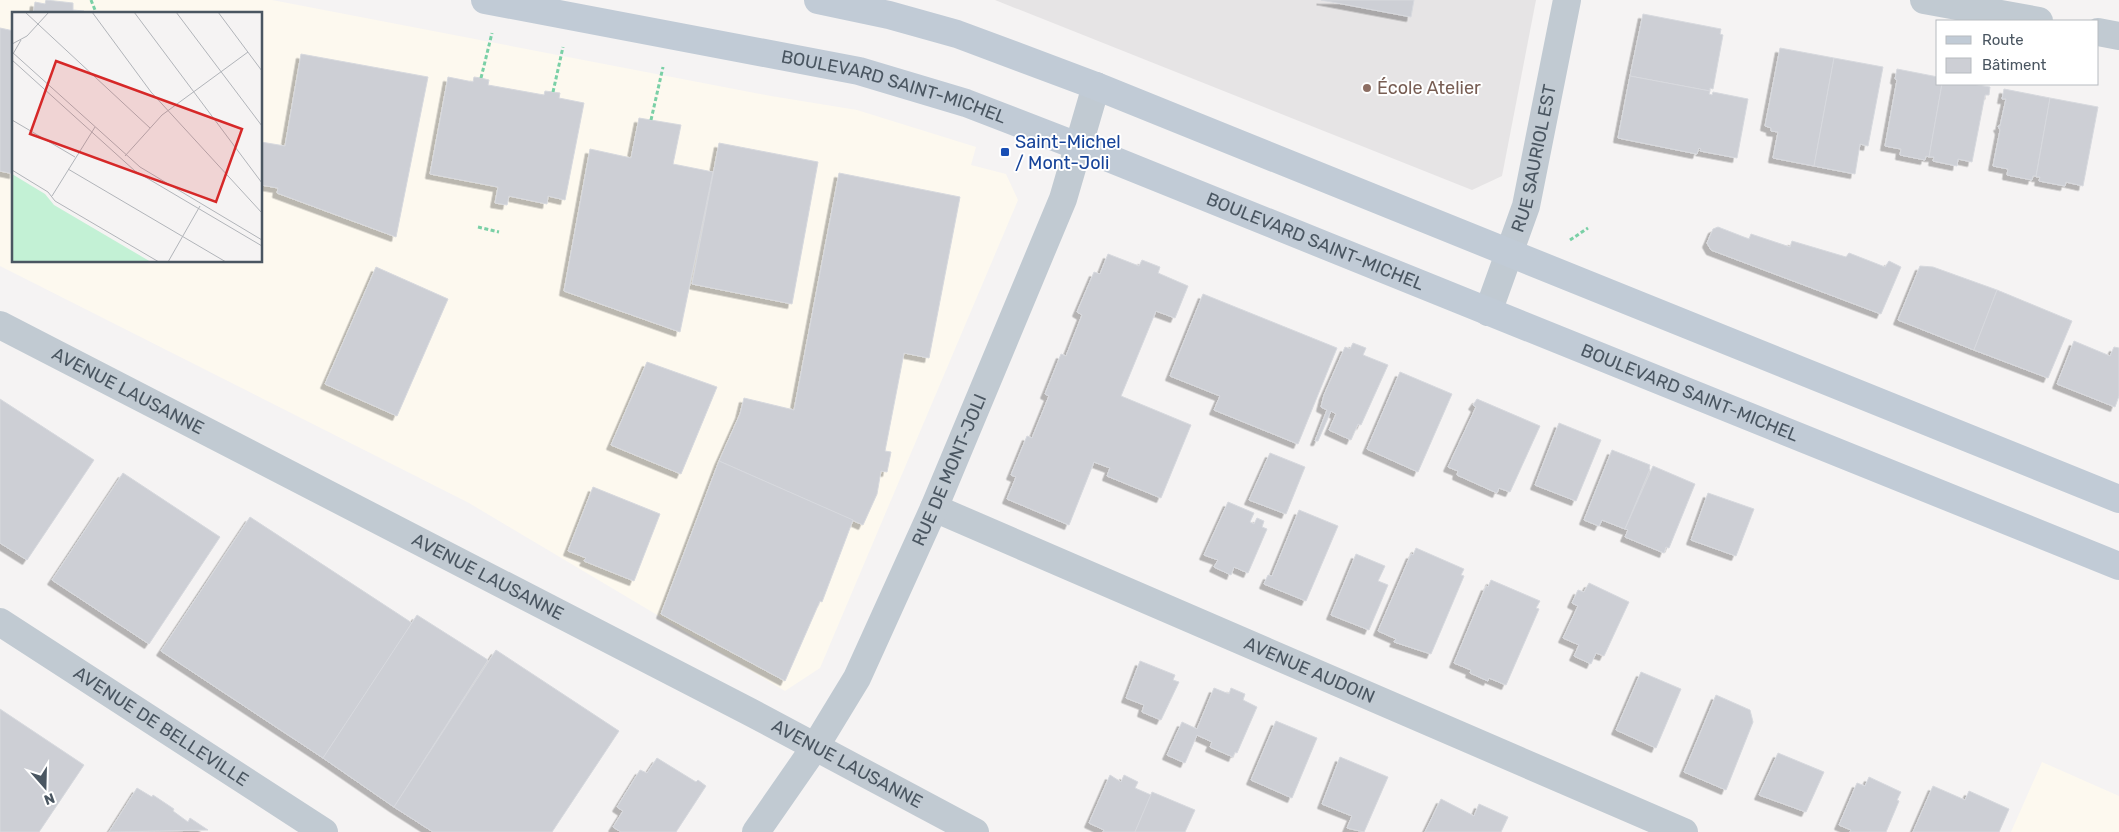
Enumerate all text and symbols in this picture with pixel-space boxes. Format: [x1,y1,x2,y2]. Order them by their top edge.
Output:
inset map [12,12,262,262]
legend [1936,20,2099,85]
text: Route [1982,31,2024,49]
street label: BOULEVARD SAINT-MICHEL [779,45,1009,128]
text: Bâtiment [1982,56,2046,74]
place label: École Atelier [1377,77,1481,99]
marker: École Atelier [1361,82,1373,94]
street label: RUE SAURIOL EST [1507,83,1561,235]
place label: Saint-Michel / Mont-Joli [1015,131,1121,174]
marker: Saint-Michel / Mont-Joli [999,146,1011,158]
street label: BOULEVARD SAINT-MICHEL [1203,188,1427,295]
street label: BOULEVARD SAINT-MICHEL [1578,339,1802,446]
street label: AVENUE LAUSANNE [48,343,208,439]
street label: RUE DE MONT-JOLI [907,391,991,549]
street label: AVENUE LAUSANNE [408,528,568,625]
street label: AVENUE AUDOIN [1241,632,1378,708]
street label: AVENUE DE BELLEVILLE [70,662,253,791]
street label: AVENUE LAUSANNE [768,715,926,813]
north arrow [20,762,70,812]
text: N [42,789,57,808]

